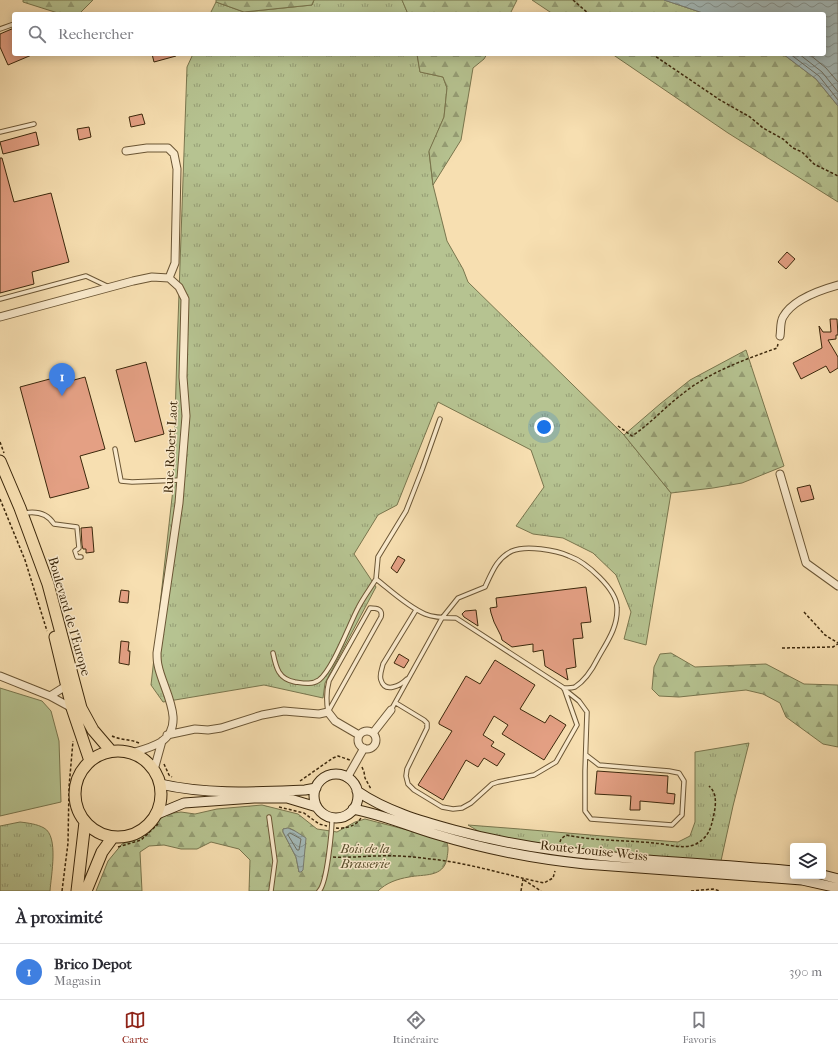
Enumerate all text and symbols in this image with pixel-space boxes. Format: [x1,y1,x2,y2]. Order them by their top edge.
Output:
search box [12,12,826,56]
icon: search [26,23,48,45]
text: Rechercher [58,25,133,43]
pin: 1 [49,363,75,396]
street label: Rue Robert Laot [161,400,180,494]
your location [534,417,554,437]
street label: Boulevard de l'Europe [45,555,94,678]
street label: Route Louise Weiss [539,837,649,864]
park label: Bois de la Brasserie [339,841,390,871]
map controls [790,843,826,879]
button: layers [790,843,826,879]
text: À proximité [16,907,103,927]
text: Brico Depot [54,955,132,973]
text: 1 [27,964,31,979]
text: 390 m [789,964,822,979]
text: Magasin [54,973,101,988]
tab: Carte [122,1009,149,1046]
tab: Itinéraire [392,1009,439,1046]
tab: Favoris [683,1009,716,1046]

